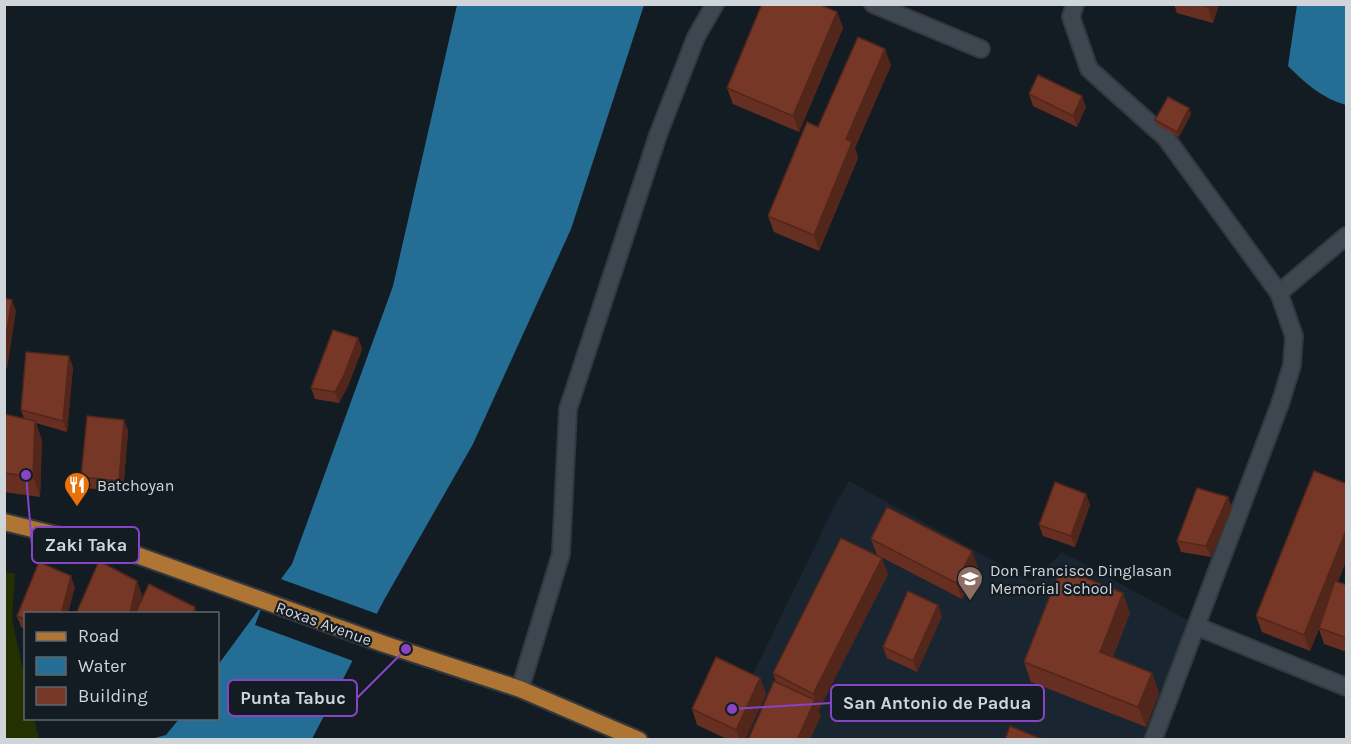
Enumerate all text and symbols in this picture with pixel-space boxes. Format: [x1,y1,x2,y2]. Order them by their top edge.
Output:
restaurant icon: Batchoyan [62,470,92,508]
place label: Batchoyan [97,476,174,495]
callout: Zaki Taka [32,527,139,563]
text: Zaki Taka [45,534,127,556]
place label: Don Francisco Dinglasan Memorial School [990,561,1172,598]
school or university icon: Don Francisco Dinglasan Memorial School [955,564,985,602]
street label: Roxas Avenue [273,597,374,650]
legend [24,612,219,720]
text: Road [78,625,119,647]
text: Water [78,655,126,677]
callout: Punta Tabuc [228,680,357,716]
text: Building [78,685,148,707]
callout: San Antonio de Padua [831,685,1044,721]
text: Punta Tabuc [240,687,346,709]
text: San Antonio de Padua [843,692,1031,714]

